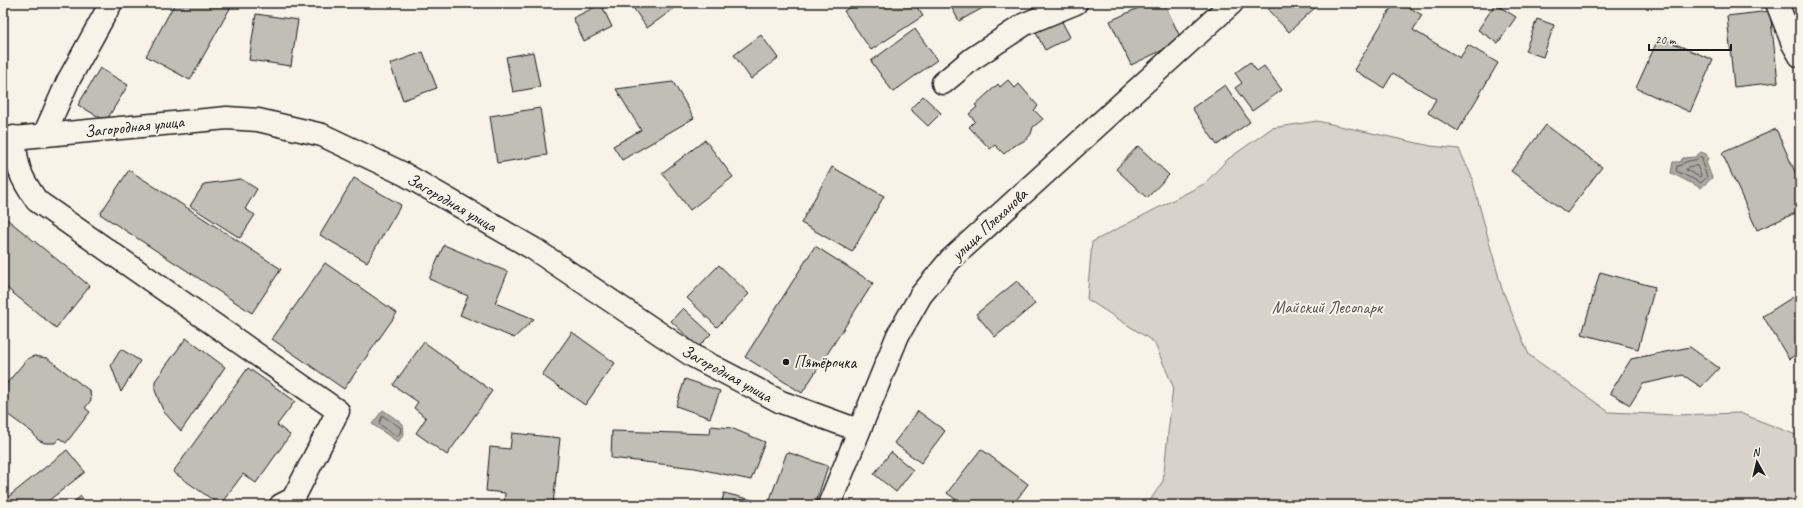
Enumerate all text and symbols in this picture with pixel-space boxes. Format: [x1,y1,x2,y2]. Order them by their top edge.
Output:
scale bar [1649,26,1731,52]
text: 20 m [1655,32,1677,48]
street label: Загородная улица [83,111,186,142]
street label: Загородная улица [403,168,501,237]
street label: улица Плеханова [946,183,1033,266]
park label: Майский Лесопарк [1272,297,1384,318]
street label: Загородная улица [678,340,777,407]
place label: Пятёрочка [794,352,857,373]
marker: Пятёрочка [781,357,791,367]
north arrow [1737,442,1777,482]
text: N [1751,444,1762,460]

